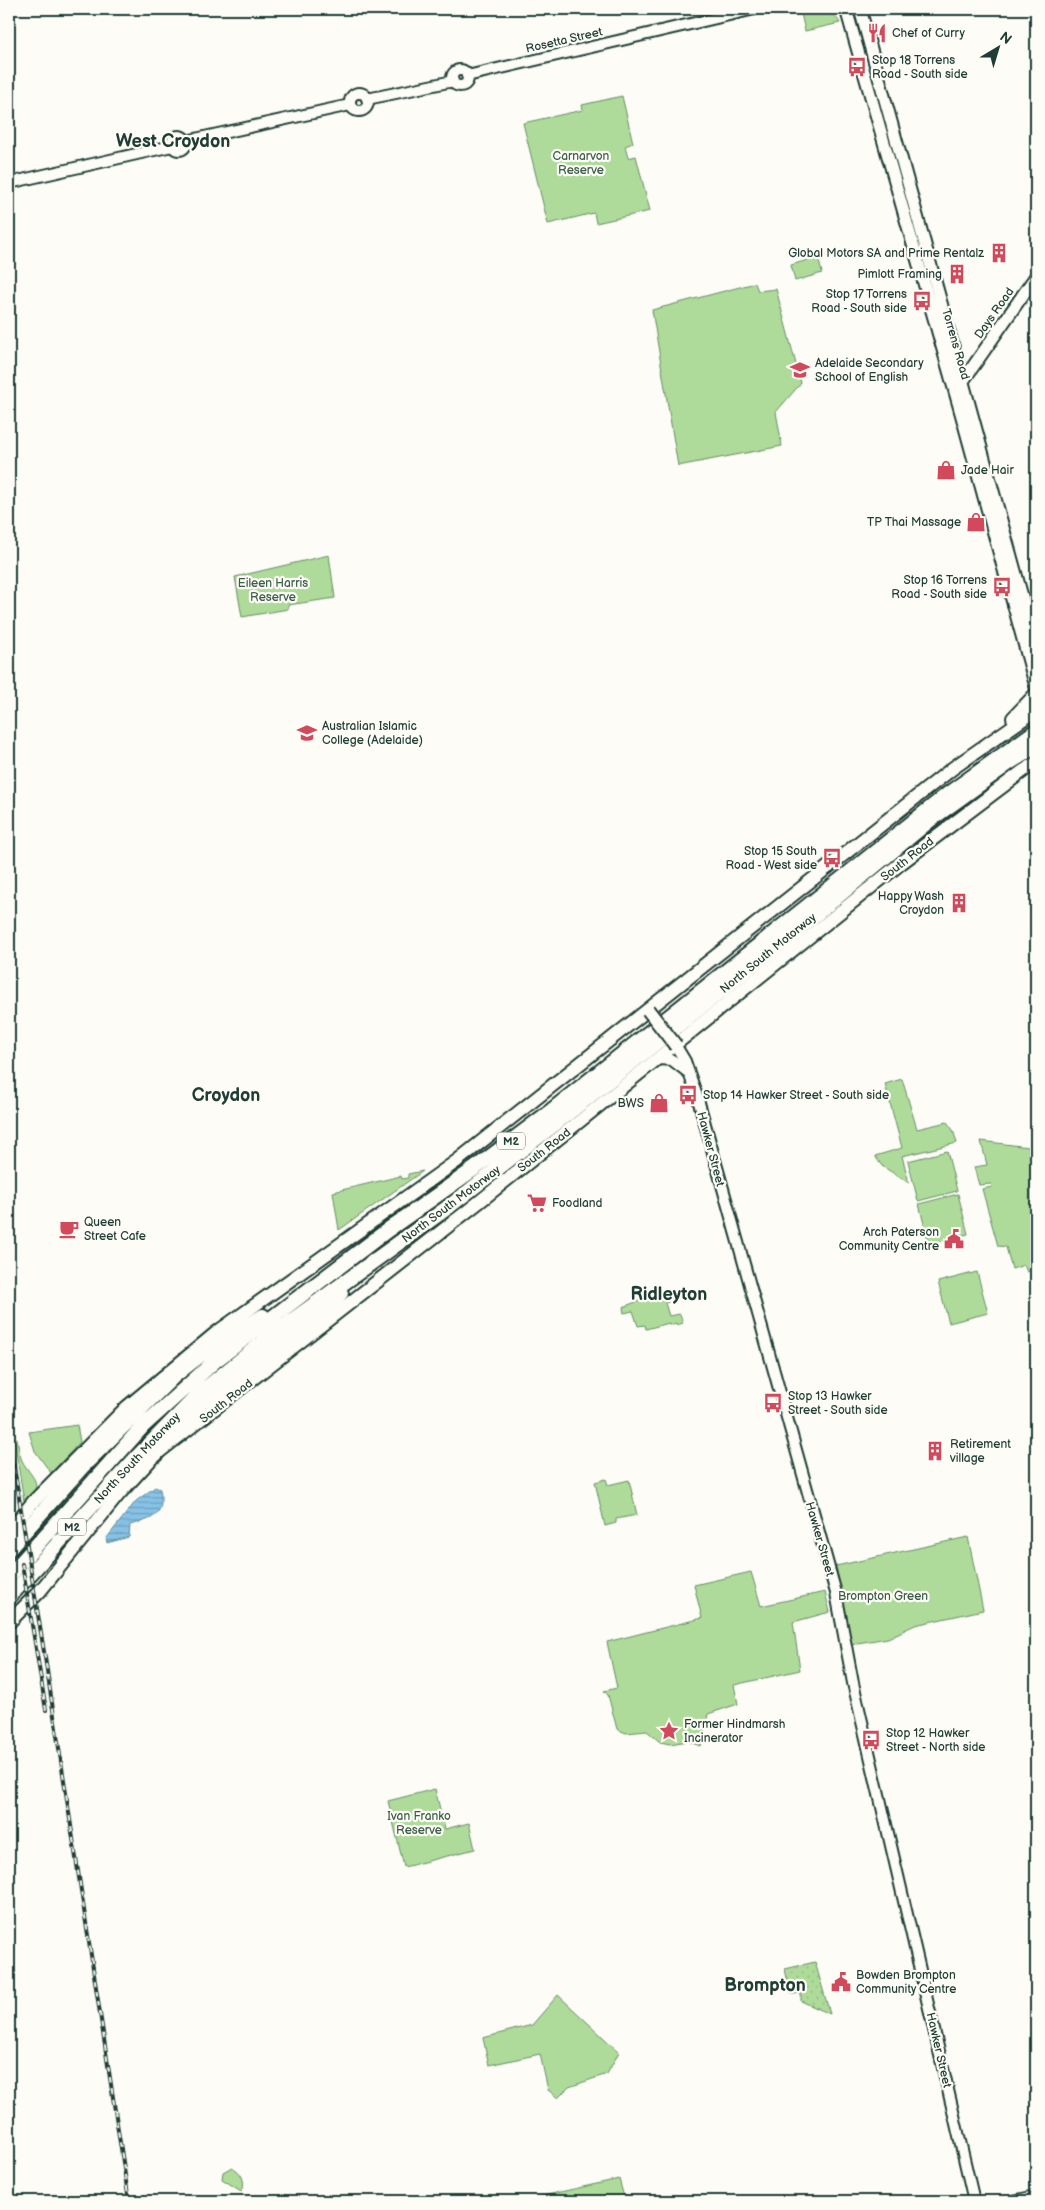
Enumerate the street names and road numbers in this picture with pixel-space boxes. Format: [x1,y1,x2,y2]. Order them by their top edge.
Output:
street label: Rosetta Street [524,24,604,57]
street label: Days Road [971,285,1018,342]
street label: Torrens Road [938,307,973,382]
street label: South Road [878,834,937,885]
street label: North South Motorway [717,910,820,997]
street label: Hawker Street [693,1110,728,1188]
street label: South Road [515,1125,574,1176]
road number: M2 [497,1132,525,1150]
street label: North South Motorway [399,1162,504,1246]
street label: South Road [197,1376,256,1427]
street label: North South Motorway [91,1409,184,1507]
street label: Hawker Street [802,1500,837,1578]
road number: M2 [58,1518,86,1535]
street label: Hawker Street [923,2011,955,2089]

